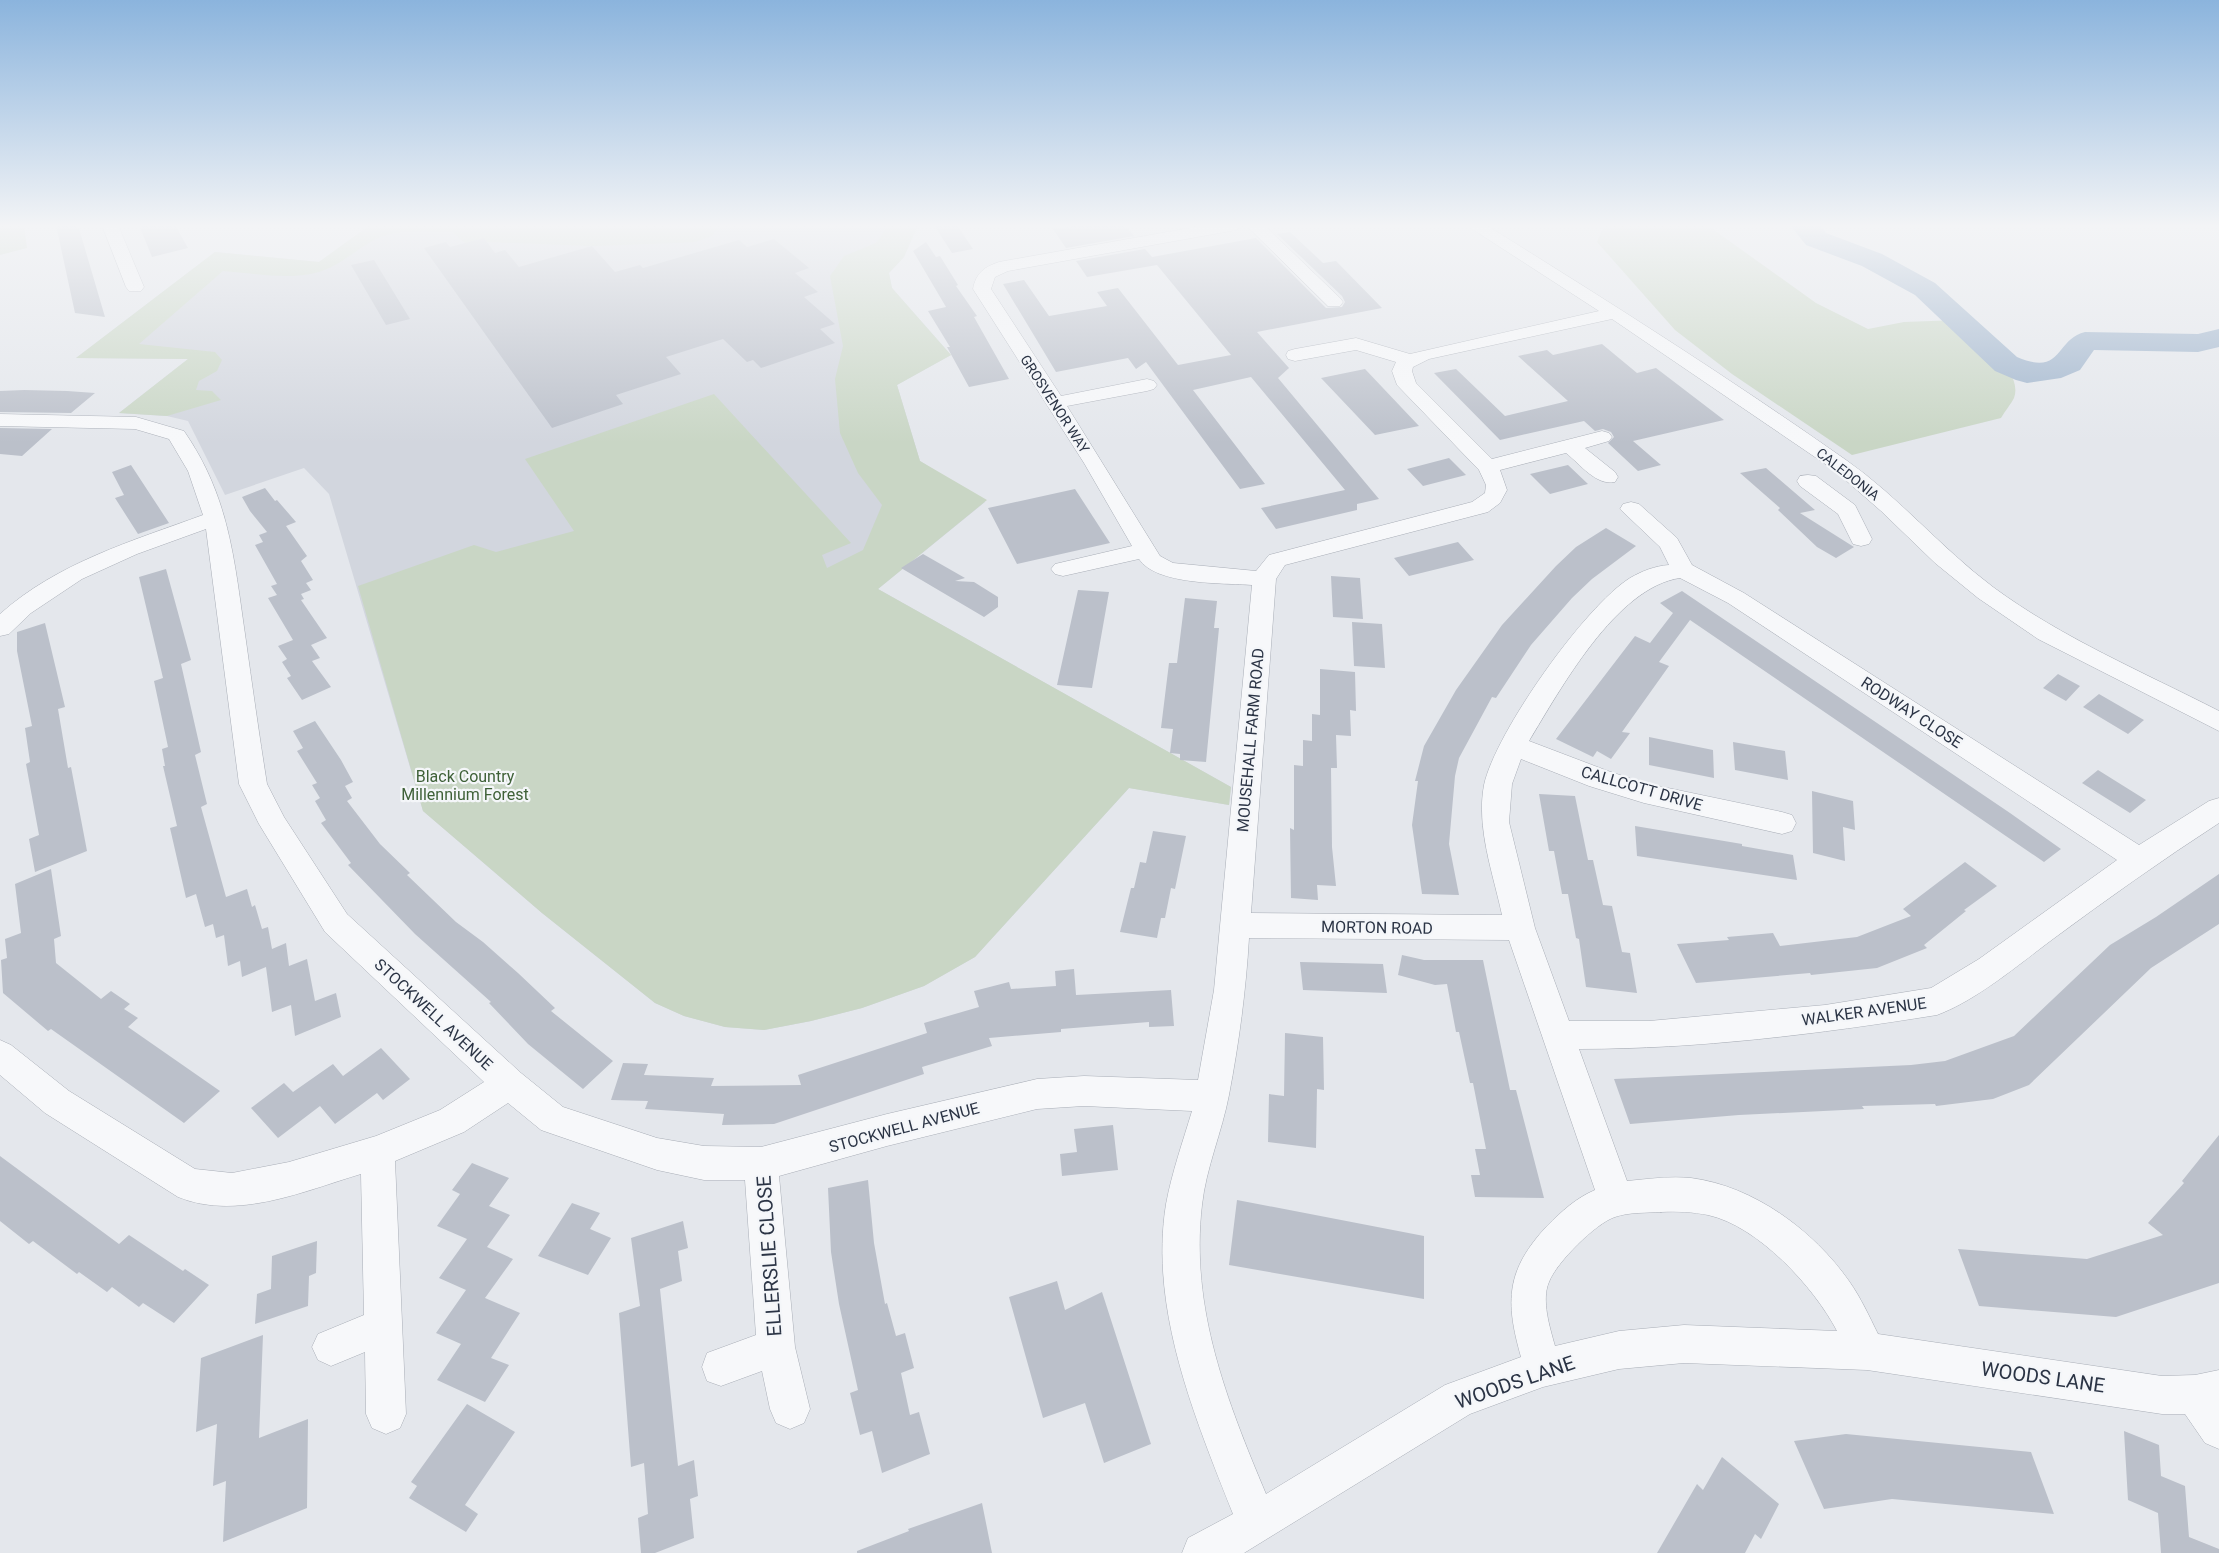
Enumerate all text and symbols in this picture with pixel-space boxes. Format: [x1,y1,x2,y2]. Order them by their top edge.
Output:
street label: GROSVENOR WAY [1017,352,1093,457]
street label: CALEDONIA [1813,444,1883,504]
street label: MOUSEHALL FARM ROAD [1233,647,1268,833]
street label: RODWAY CLOSE [1858,673,1966,752]
street label: CALLCOTT DRIVE [1579,762,1705,815]
park label: Black Country Millennium Forest [401,767,529,804]
street label: MORTON ROAD [1321,917,1433,938]
street label: STOCKWELL AVENUE [371,955,497,1074]
street label: WALKER AVENUE [1800,993,1928,1030]
street label: STOCKWELL AVENUE [827,1098,981,1157]
street label: ELLERSLIE CLOSE [751,1175,787,1337]
street label: WOODS LANE [1452,1350,1578,1414]
street label: WOODS LANE [1980,1356,2106,1398]

